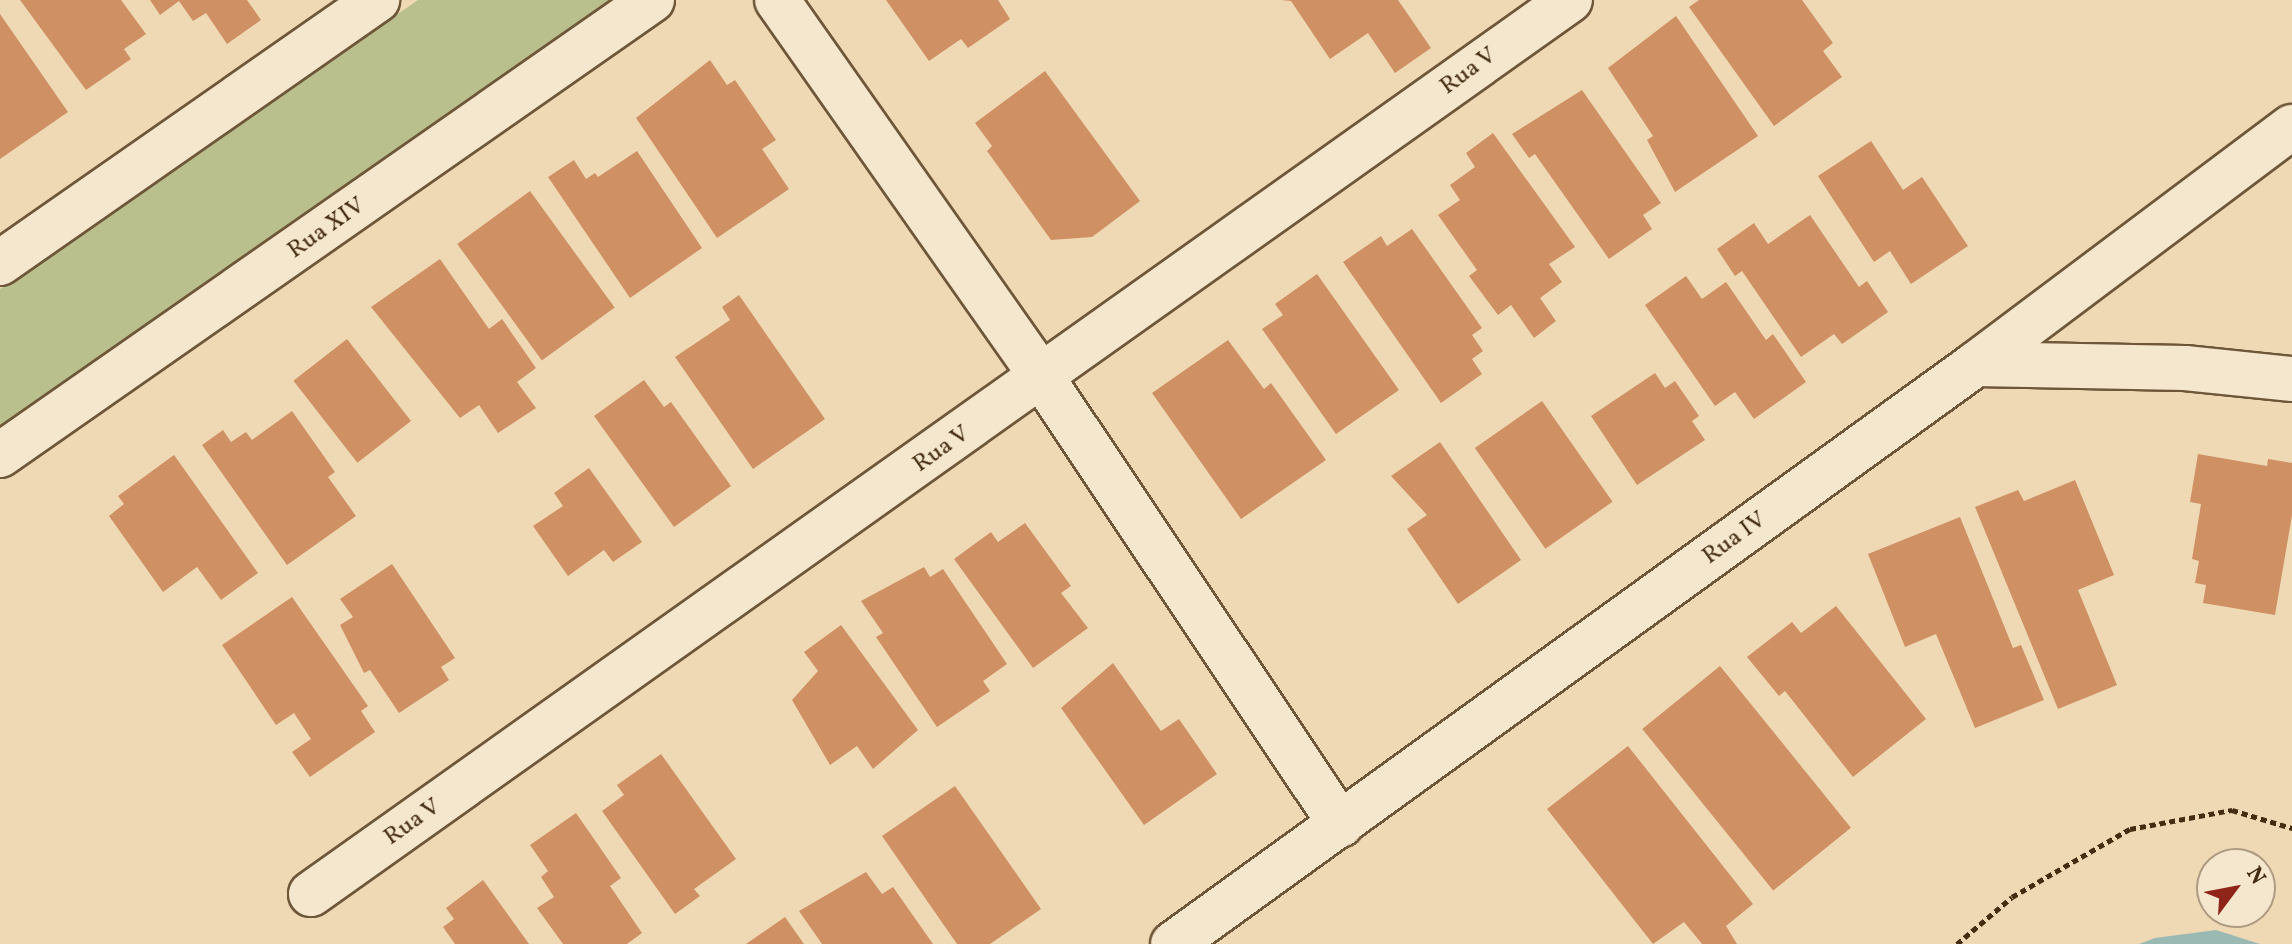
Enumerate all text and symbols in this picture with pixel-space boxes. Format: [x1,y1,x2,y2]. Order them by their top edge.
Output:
street label: Rua V [1435,42,1503,102]
street label: Rua XIV [283,192,371,266]
street label: Rua V [908,420,976,480]
street label: Rua IV [1698,506,1772,572]
street label: Rua V [379,793,447,853]
north arrow [2196,848,2276,928]
text: N [2238,861,2272,891]

